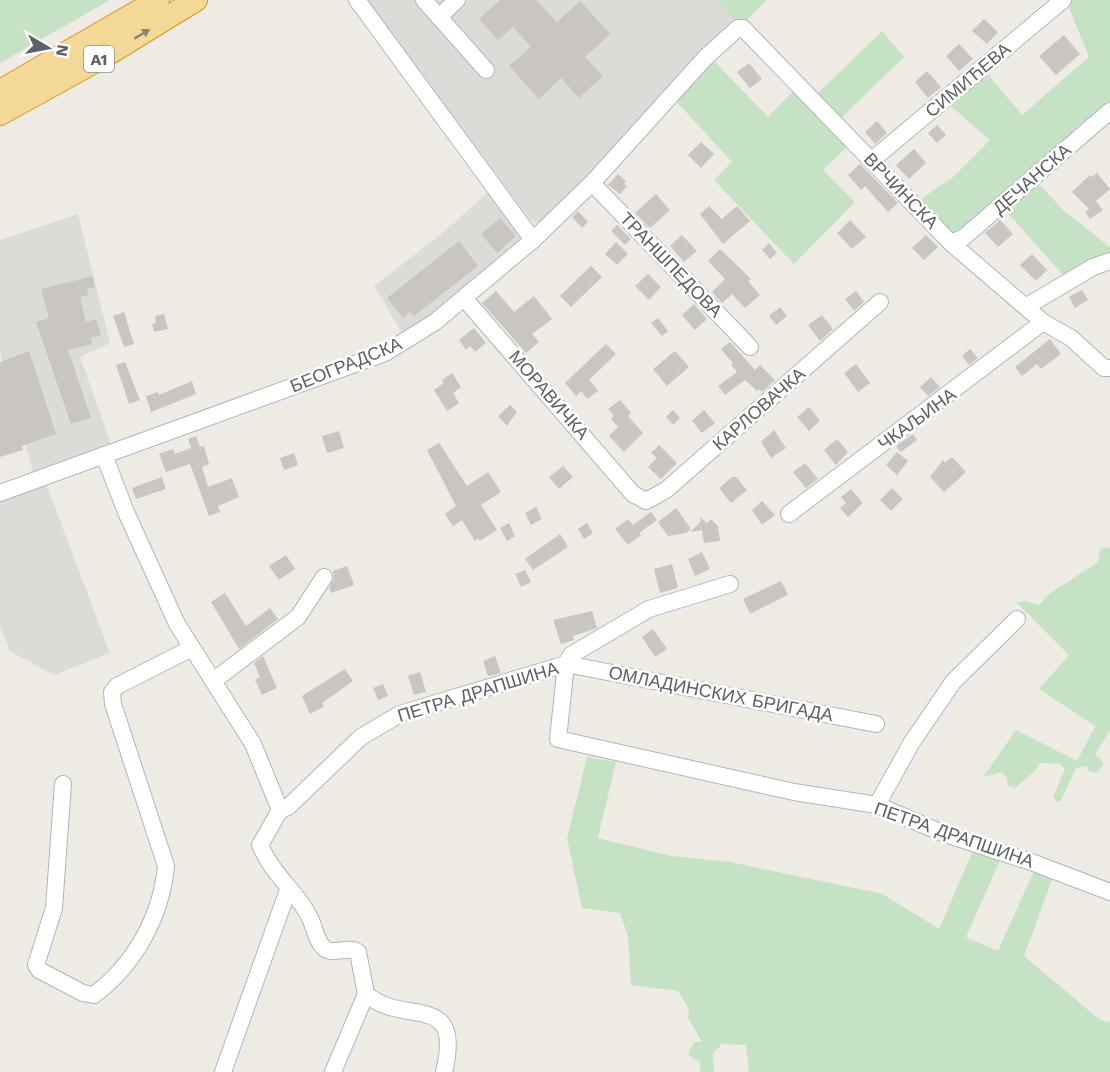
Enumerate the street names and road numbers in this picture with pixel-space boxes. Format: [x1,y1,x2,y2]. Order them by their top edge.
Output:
street label: СИМИЋЕВА [921,38,1015,121]
road number: A1 [84,46,114,72]
street label: ДЕЧАНСКА [988,139,1075,218]
street label: ВРЧИНСКА [860,148,943,233]
street label: ТРАНШПЕДОВА [616,208,727,322]
street label: БЕОГРАДСКА [287,333,405,396]
street label: МОРАВИЧКА [505,346,594,444]
street label: КАРЛОВАЧКА [708,363,809,455]
street label: ЧКАЉИНА [874,383,960,454]
street label: ПЕТРА ДРАПШИНА [395,657,561,726]
street label: ОМЛАДИНСКИХ БРИГАДА [607,661,835,726]
street label: ПЕТРА ДРАПШИНА [872,797,1037,872]

